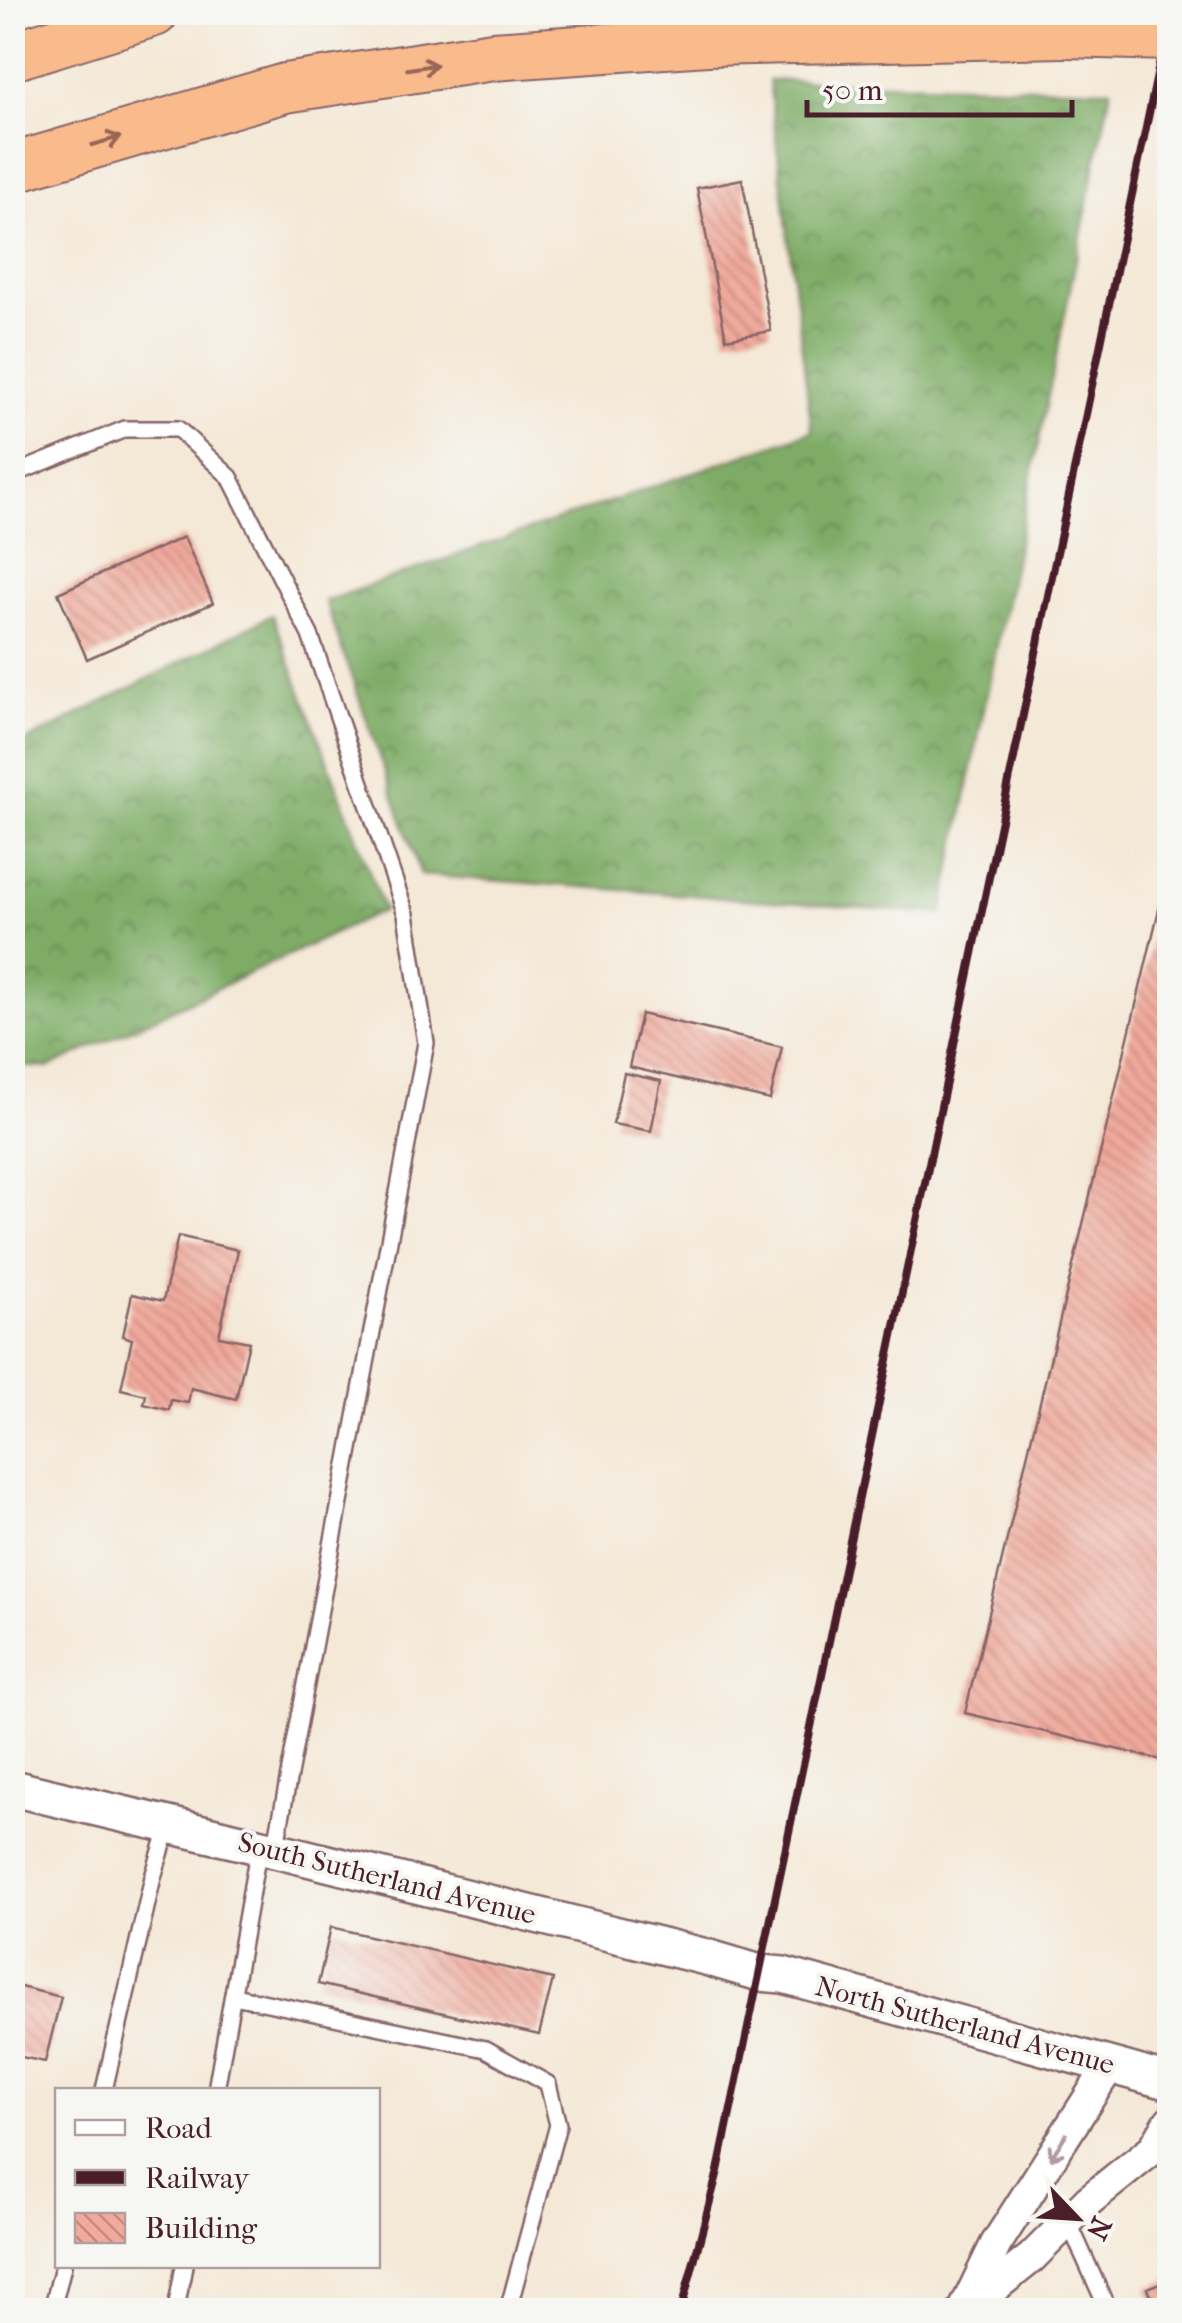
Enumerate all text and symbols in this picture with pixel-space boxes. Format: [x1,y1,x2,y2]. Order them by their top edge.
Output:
scale bar [807,55,1072,117]
one-way arrow [405,57,437,76]
text: 50 m [822,73,883,108]
one-way arrow [90,131,121,149]
street label: South Sutherland Avenue [235,1825,539,1931]
street label: North Sutherland Avenue [812,1969,1118,2081]
legend [55,2088,380,2268]
text: Road [145,2111,212,2146]
one-way arrow [1047,2132,1068,2161]
text: Railway [145,2161,250,2196]
north arrow [1027,2168,1127,2268]
text: Building [145,2211,258,2246]
text: N [1079,2212,1119,2246]

